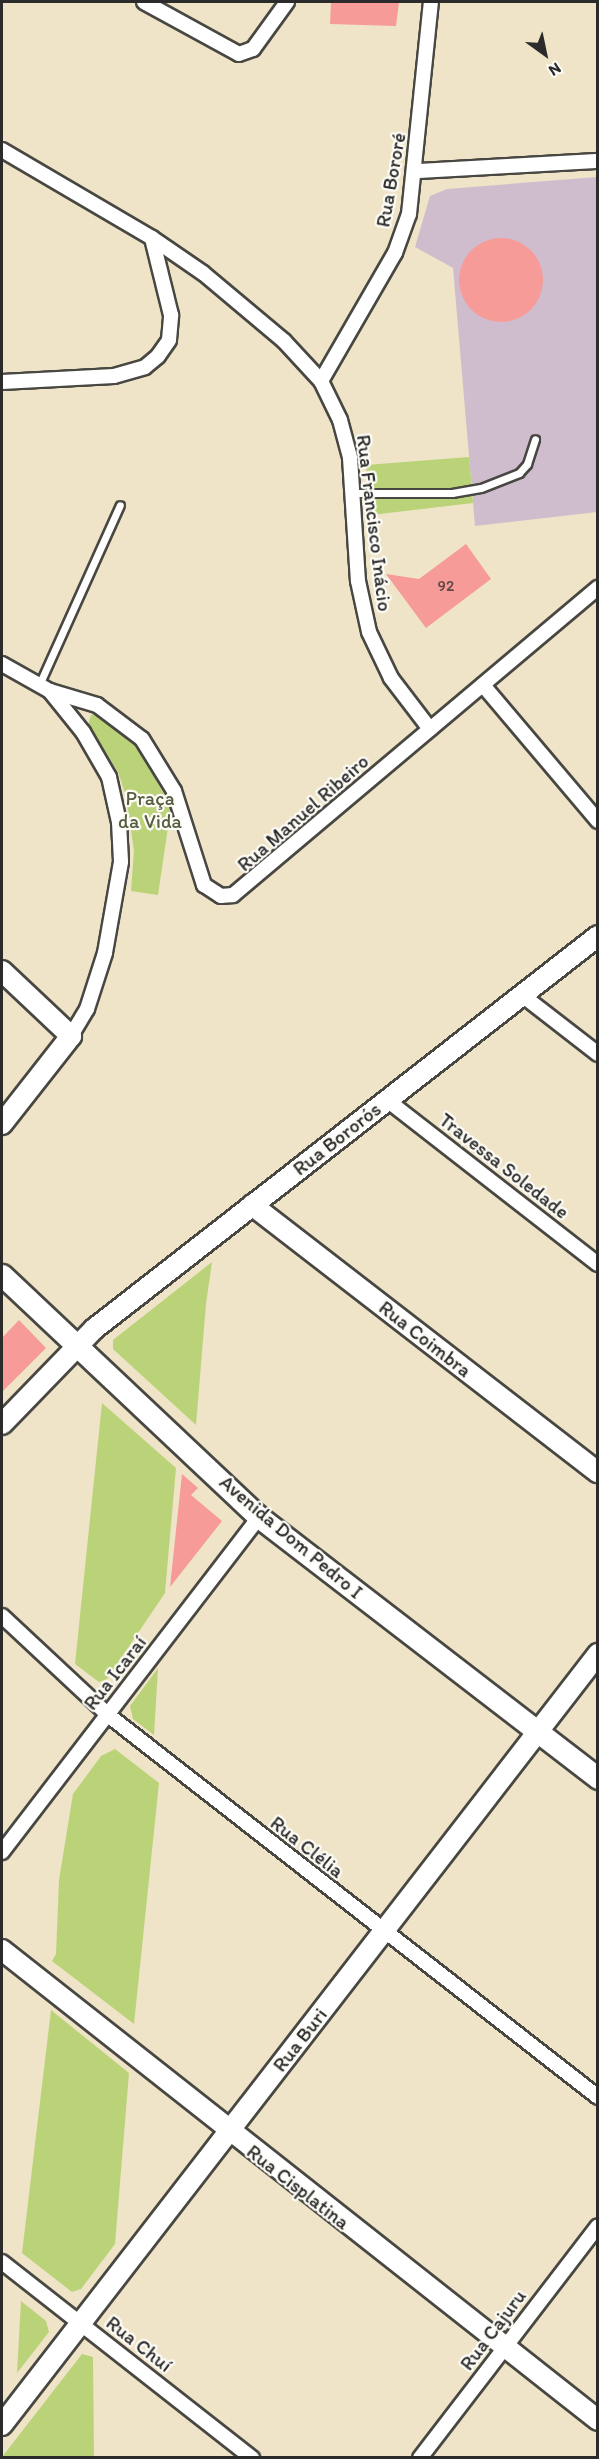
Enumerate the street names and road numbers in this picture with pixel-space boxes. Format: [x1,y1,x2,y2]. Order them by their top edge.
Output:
street label: Rua Bororé [371,131,411,229]
street label: Rua Francisco Inácio [351,434,397,612]
street label: Rua Manuel Ribeiro [233,750,373,876]
street label: Rua Bororós [288,1097,386,1181]
street label: Travessa Soledade [434,1108,574,1224]
street label: Rua Coimbra [374,1295,476,1383]
street label: Avenida Dom Pedro I [215,1470,367,1604]
street label: Rua Icaraí [79,1631,151,1715]
street label: Rua Clélia [266,1811,348,1883]
street label: Rua Buri [268,2003,332,2077]
street label: Rua Cisplatina [242,2140,354,2234]
street label: Rua Cajuru [455,2285,531,2375]
street label: Rua Chuí [101,2311,177,2377]

